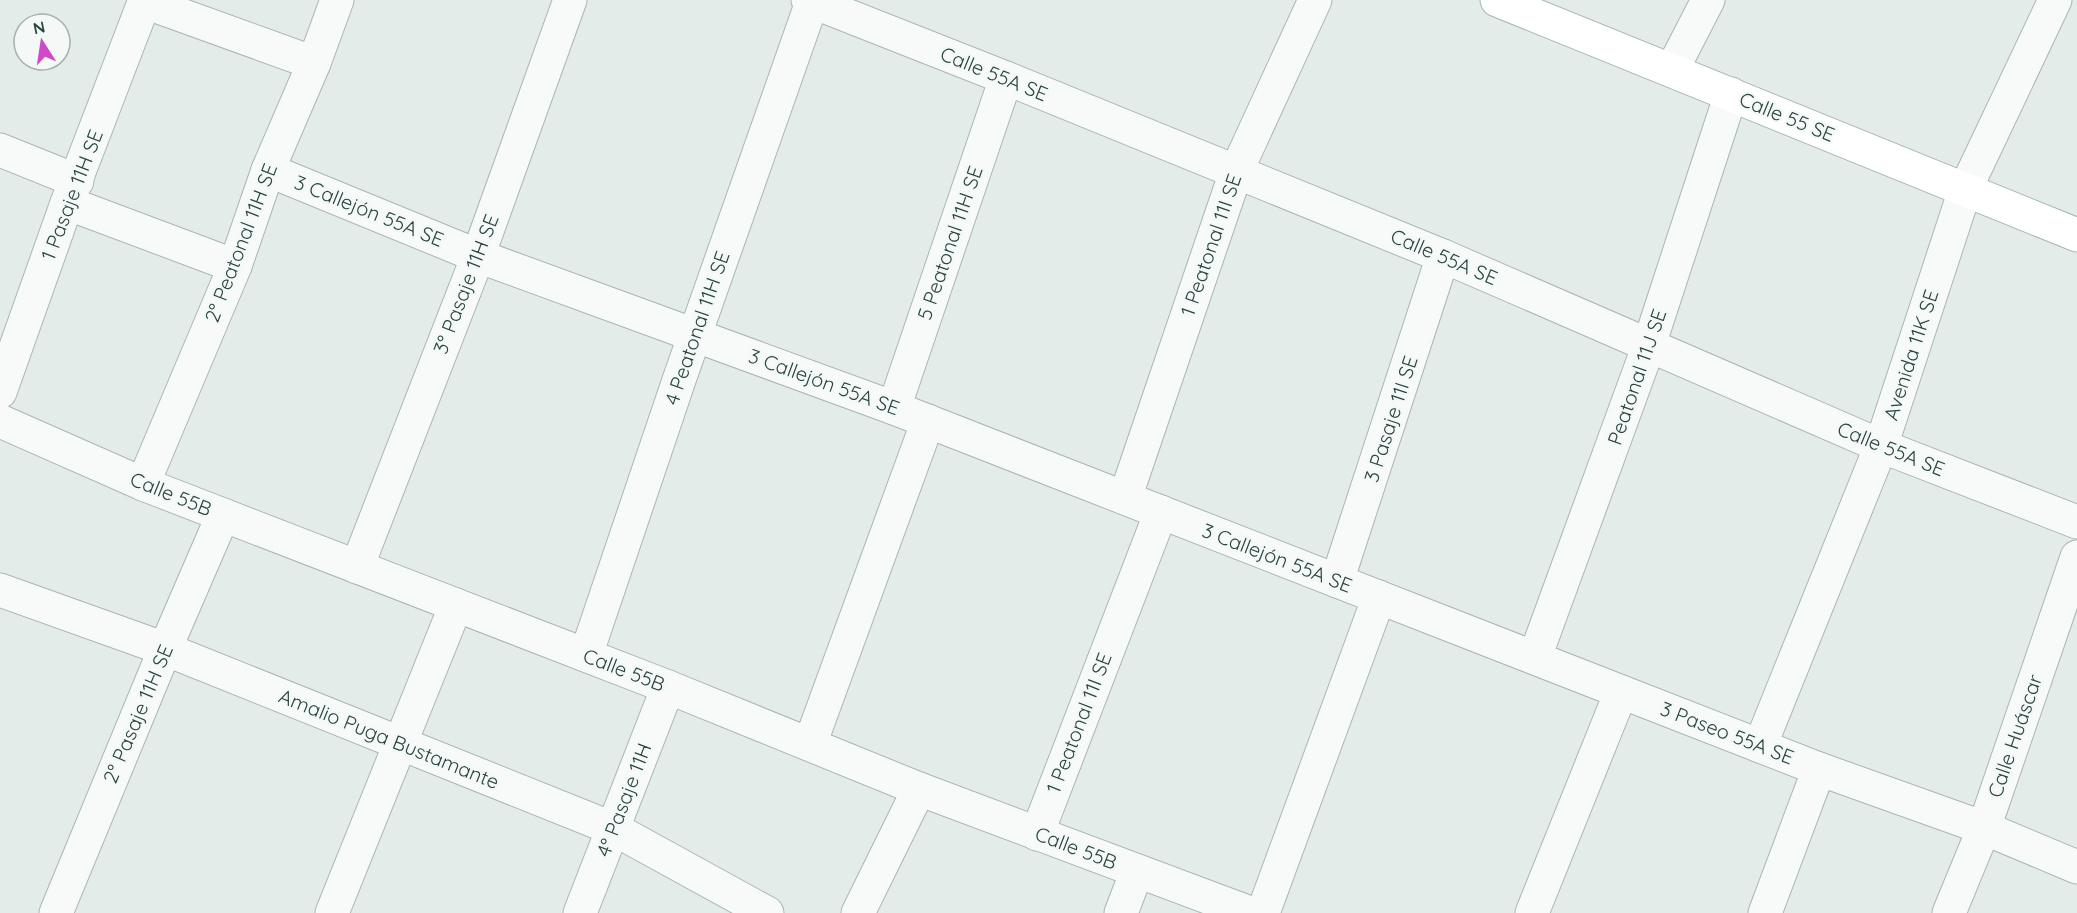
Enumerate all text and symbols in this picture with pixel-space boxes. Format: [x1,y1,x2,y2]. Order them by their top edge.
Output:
north arrow [12,12,72,72]
text: N [31,16,47,38]
street label: Calle 55A SE [937,41,1052,106]
street label: Calle 55 SE [1736,86,1839,147]
street label: 1 Pasaje 11H SE [35,126,108,264]
street label: 2° Peatonal 11H SE [199,160,282,326]
street label: 5 Peatonal 11H SE [911,162,988,323]
street label: 3 Callejón 55A SE [291,169,447,252]
street label: 1 Peatonal 11I SE [1175,171,1247,319]
street label: 3° Pasaje 11H SE [427,210,504,357]
street label: Calle 55A SE [1387,223,1501,290]
street label: 4 Peatonal 11H SE [659,248,735,408]
street label: Avenida 11K SE [1878,286,1943,423]
street label: Peatonal 11J SE [1602,306,1671,448]
street label: 3 Callejón 55A SE [745,343,903,420]
street label: 3 Pasaje 11I SE [1358,352,1423,485]
street label: Calle 55A SE [1834,416,1949,481]
street label: Calle 55B [127,466,216,521]
street label: 3 Callejón 55A SE [1199,517,1356,598]
street label: 2° Pasaje 11H SE [97,641,178,787]
street label: Calle 55B [580,642,669,697]
street label: 1 Peatonal 11I SE [1040,649,1117,797]
street label: Calle Huáscar [1982,671,2047,801]
street label: Amalio Puga Bustamante [275,683,503,794]
street label: 3 Paseo 55A SE [1657,696,1797,769]
street label: 4° Pasaje 11H [590,740,657,860]
street label: Calle 55B [1032,820,1121,875]

